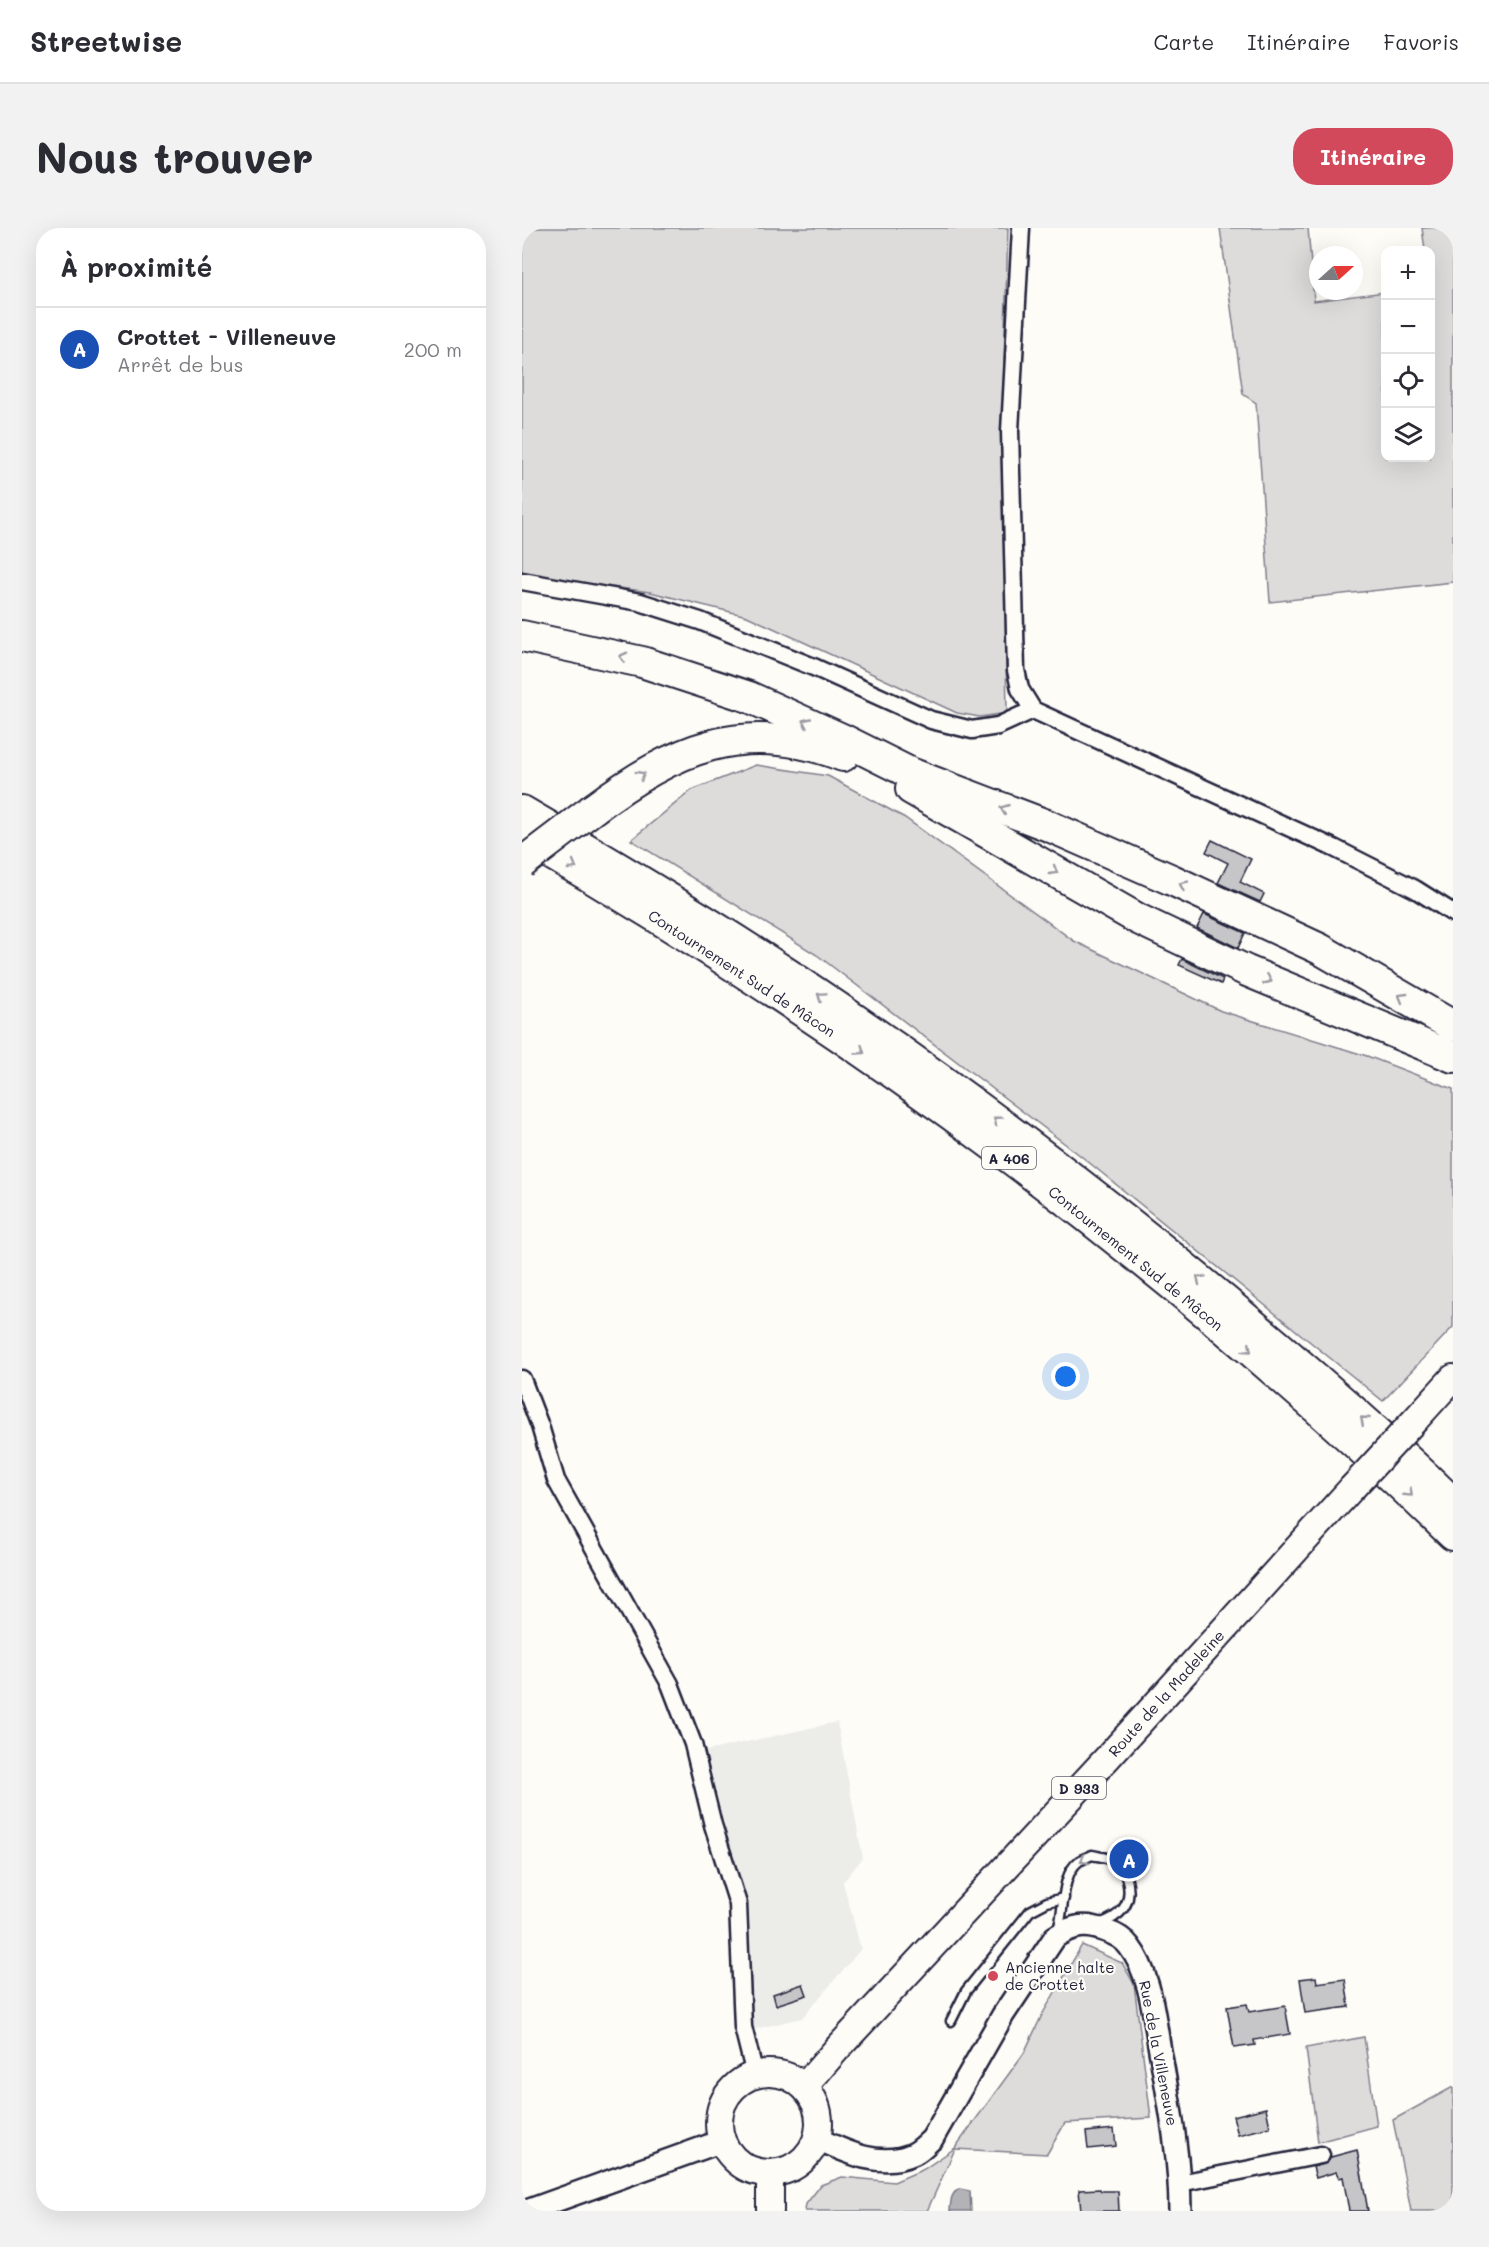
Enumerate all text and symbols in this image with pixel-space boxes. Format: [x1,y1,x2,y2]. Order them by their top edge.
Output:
text: Streetwise [30,23,182,59]
text: Carte [1153,28,1214,55]
text: Itinéraire [1247,28,1350,55]
text: Favoris [1383,28,1459,55]
button: Itinéraire [1293,128,1453,185]
text: Nous trouver [36,129,314,184]
north arrow [1309,246,1363,300]
map controls [1381,246,1435,462]
button: + [1381,246,1435,300]
text: À proximité [60,250,212,284]
button: − [1381,300,1435,354]
text: Crottet - Villeneuve [117,322,336,351]
text: A [73,336,86,362]
text: 200 m [404,336,462,362]
text: Arrêt de bus [117,351,243,377]
button: locate [1381,354,1435,408]
button: layers [1381,408,1435,462]
one-way arrow [618,651,628,664]
one-way arrow [801,718,812,730]
one-way arrow [635,771,645,782]
one-way arrow [999,803,1010,816]
one-way arrow [567,859,577,871]
one-way arrow [1048,864,1059,875]
one-way arrow [1179,881,1190,893]
street label: Contournement Sud de Mâcon [644,905,840,1041]
one-way arrow [1261,973,1272,985]
one-way arrow [816,992,827,1003]
one-way arrow [1398,992,1408,1004]
one-way arrow [854,1044,865,1055]
one-way arrow [993,1117,1004,1128]
road number: A 406 [982,1147,1036,1169]
street label: Contournement Sud de Mâcon [1044,1181,1228,1335]
one-way arrow [1196,1276,1207,1287]
one-way arrow [1241,1342,1252,1353]
your location [1051,1362,1080,1391]
one-way arrow [1360,1416,1371,1427]
one-way arrow [1402,1485,1413,1496]
street label: Route de la Madeleine [1104,1625,1228,1761]
road number: D 933 [1052,1777,1106,1799]
pin: A [1110,1836,1148,1882]
one-way arrow [1080,1853,1091,1864]
place label: Ancienne halte de Crottet [1005,1957,1115,1994]
marker: Ancienne halte de Crottet [986,1969,1000,1983]
street label: Rue de la Villeneuve [1135,1979,1183,2127]

